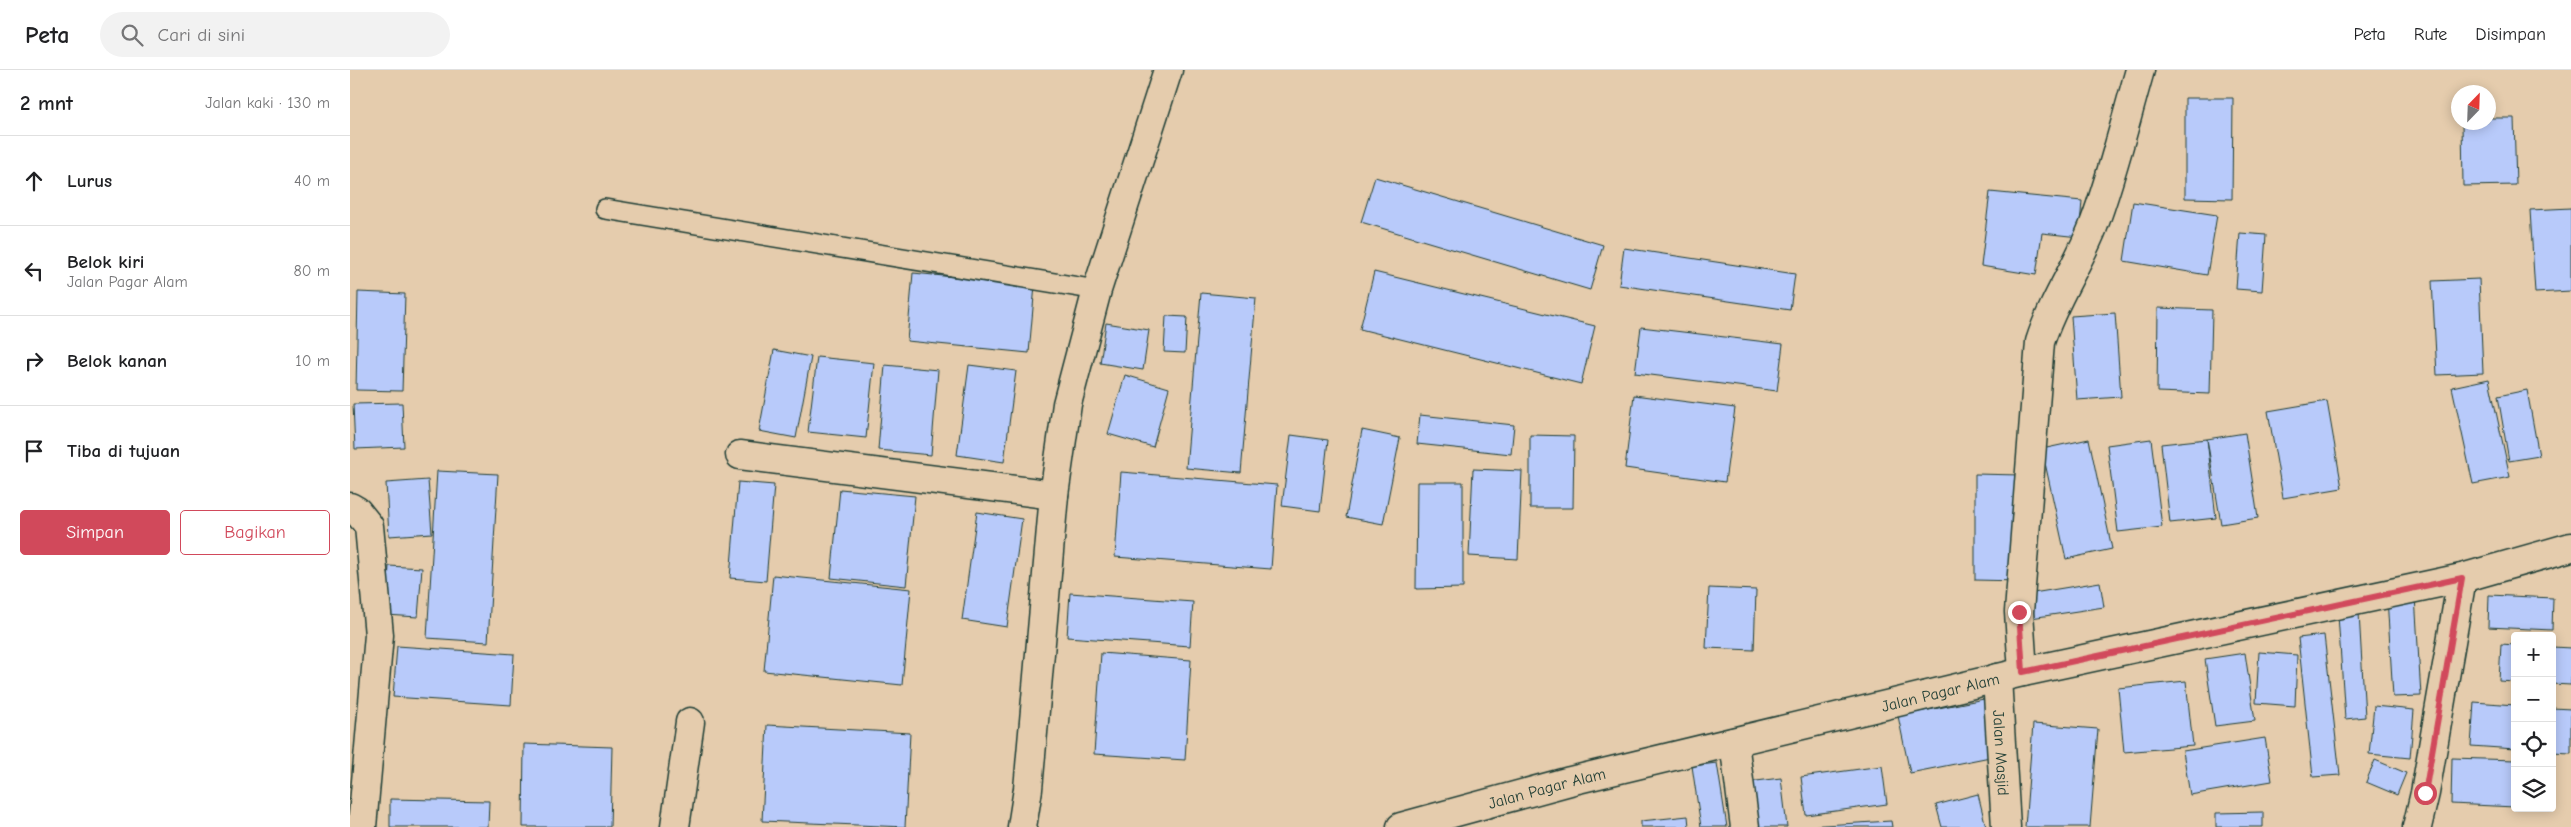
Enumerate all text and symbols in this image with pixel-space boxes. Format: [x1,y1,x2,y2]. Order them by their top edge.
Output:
search box [100,12,450,57]
text: Peta [25,21,70,49]
icon: search [118,21,146,49]
text: Cari di sini [158,24,245,46]
text: Peta [2353,24,2386,45]
text: Rute [2414,24,2447,45]
text: Disimpan [2475,24,2546,45]
north arrow [2451,85,2496,130]
text: 2 mnt [20,91,73,115]
text: Jalan kaki · 130 m [205,94,330,112]
icon: ahead [20,167,48,195]
text: Lurus [67,170,112,192]
text: 40 m [294,172,330,190]
text: Belok kiri [67,251,144,273]
icon: left [20,257,48,285]
text: 80 m [293,262,330,280]
text: Jalan Pagar Alam [67,273,188,291]
icon: right [20,347,48,375]
text: Belok kanan [67,350,167,372]
text: 10 m [295,352,330,370]
icon: arrive [20,437,48,465]
text: Tiba di tujuan [67,440,180,462]
button: Simpan [20,510,170,555]
button: Bagikan [180,510,330,555]
route end [2008,601,2031,624]
map controls [2511,632,2556,812]
button: + [2511,632,2556,677]
street label: Jalan Pagar Alam [1880,670,2001,716]
button: − [2511,677,2556,722]
street label: Jalan Masjid [1989,710,2012,796]
button: locate [2511,722,2556,767]
street label: Jalan Pagar Alam [1486,765,1608,813]
button: layers [2511,767,2556,812]
route start [2414,782,2437,805]

